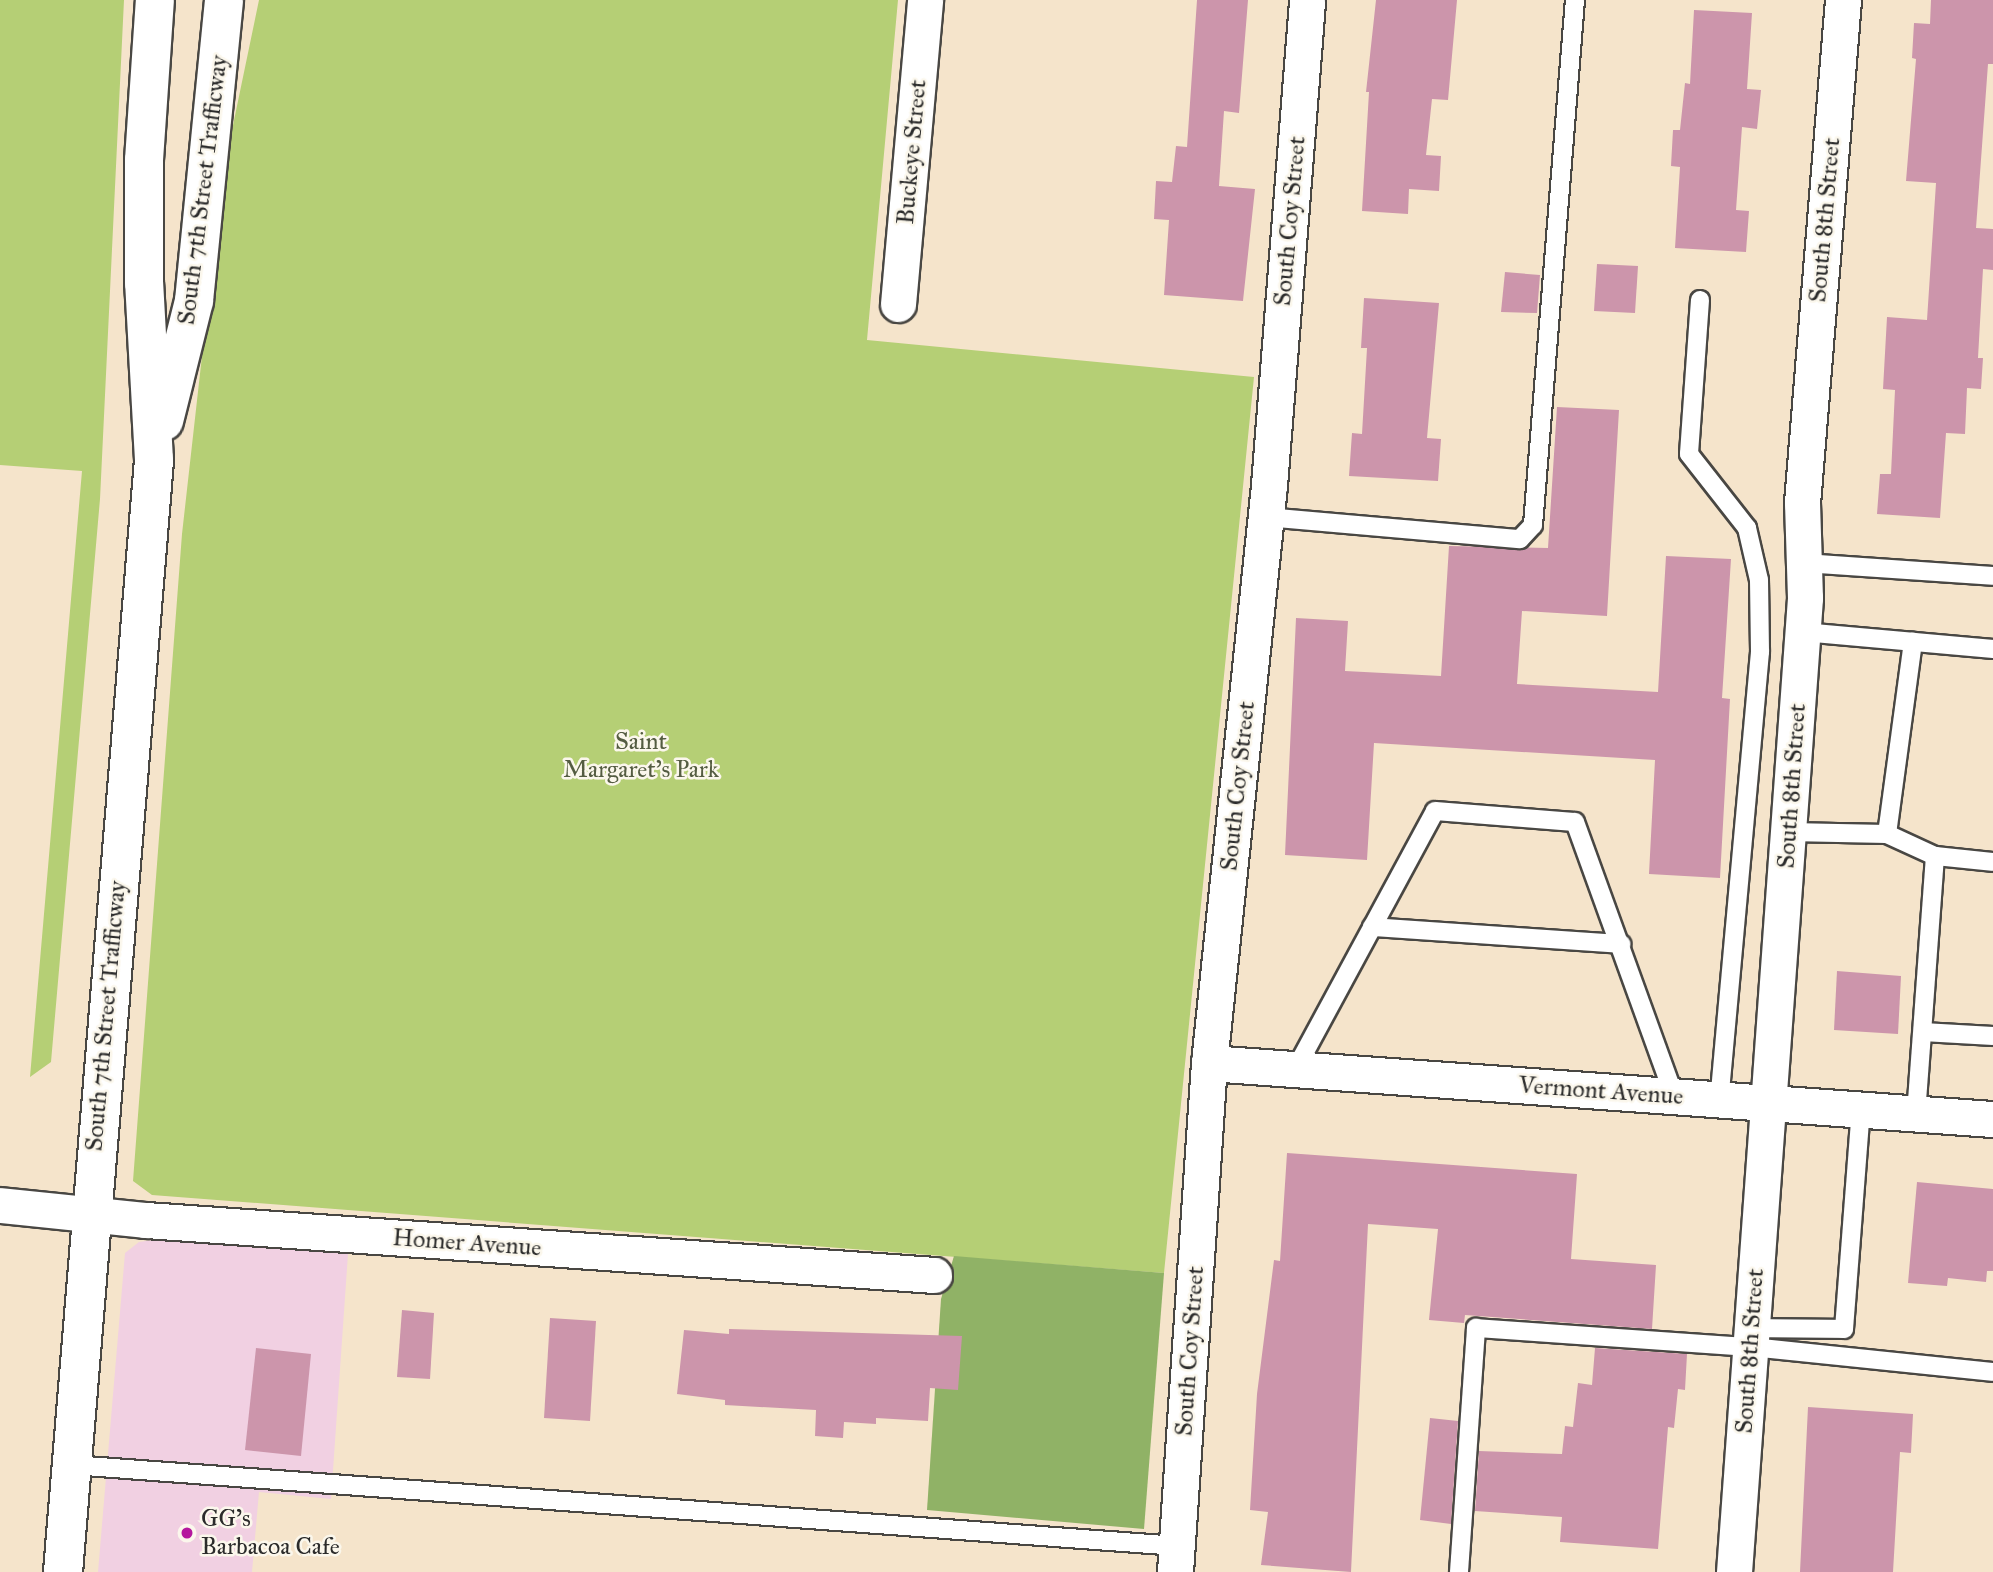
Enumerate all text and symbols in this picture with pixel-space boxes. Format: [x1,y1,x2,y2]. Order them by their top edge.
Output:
street label: South 7th Street Trafficway [172,54,234,326]
street label: Buckeye Street [891,78,933,226]
street label: South Coy Street [1268,135,1312,307]
street label: South 8th Street [1803,136,1847,304]
street label: South Coy Street [1215,700,1261,872]
street label: South 8th Street [1772,703,1812,869]
park label: Saint Margaret's Park [563,728,719,784]
street label: South 7th Street Trafficway [80,880,132,1152]
street label: Vermont Avenue [1518,1071,1684,1111]
street label: Homer Avenue [392,1223,542,1263]
street label: South Coy Street [1170,1265,1210,1437]
street label: South 8th Street [1730,1268,1770,1434]
place label: GG's Barbacoa Cafe [201,1505,340,1561]
marker: GG's Barbacoa Cafe [179,1525,195,1541]

